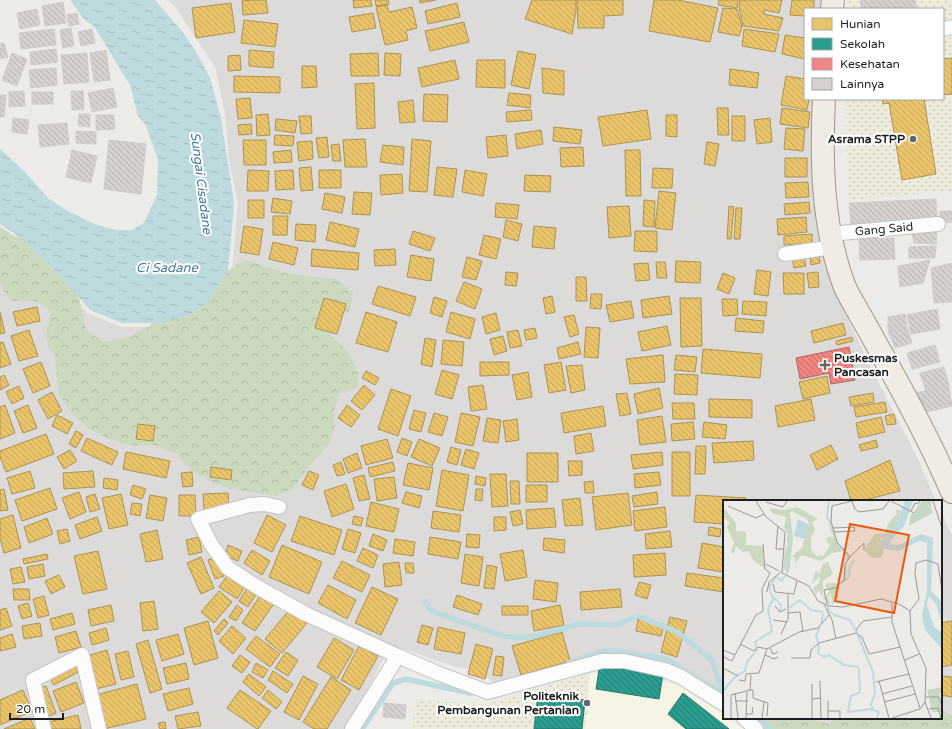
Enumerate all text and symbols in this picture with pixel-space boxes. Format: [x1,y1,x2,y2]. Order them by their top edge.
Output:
legend [804,8,944,100]
text: Hunian [840,17,881,31]
text: Sekolah [840,37,885,51]
text: Kesehatan [840,57,900,71]
text: Lainnya [840,77,884,91]
water label: Sungai Cisadane [187,131,215,235]
place label: Asrama STPP [828,132,905,146]
marker: Asrama STPP [908,134,918,144]
street label: Gang Said [854,219,914,239]
water label: Ci Sadane [136,260,199,276]
place label: Puskesmas Pancasan [834,351,898,379]
marker: Puskesmas Pancasan [819,359,831,371]
inset map [723,500,942,719]
place label: Politeknik Pembangunan Pertanian [437,689,579,718]
scale bar [10,695,63,721]
marker: Politeknik Pembangunan Pertanian [582,698,592,708]
text: 20 m [16,702,45,716]

